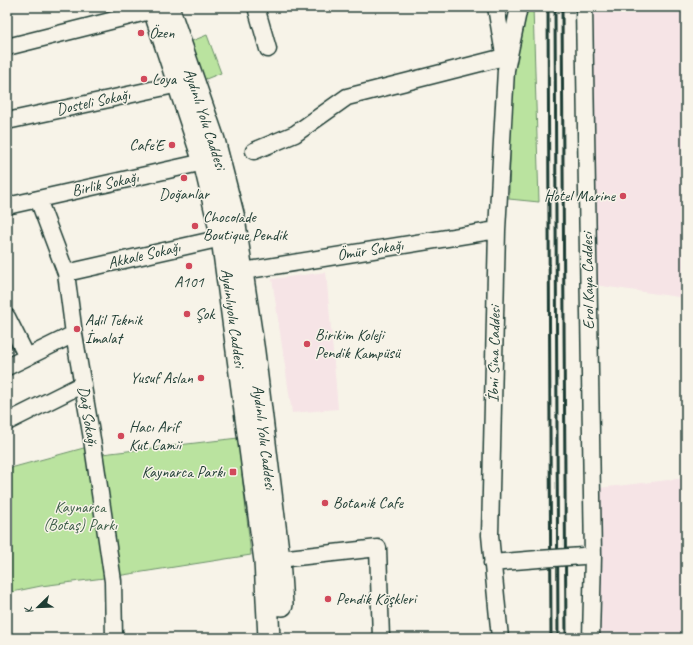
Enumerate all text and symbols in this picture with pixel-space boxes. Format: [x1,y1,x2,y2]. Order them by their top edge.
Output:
place label: Özen [149,23,175,43]
marker: Özen [136,28,146,38]
street label: Aydınlı Yolu Caddesi [179,66,231,174]
place label: Loya [152,69,178,89]
marker: Loya [139,74,149,84]
street label: Dosteli Sokağı [54,84,133,120]
place label: Cafe'E [129,135,167,155]
marker: Cafe'E [167,140,177,150]
street label: Birlik Sokağı [70,167,141,201]
marker: Doğanlar [179,173,189,183]
place label: Doğanlar [159,184,210,204]
place label: Hotel Marine [544,186,617,206]
marker: Hotel Marine [618,191,628,201]
place label: Chocolade Boutique Pendik [203,207,288,245]
marker: Chocolade Boutique Pendik [190,221,200,231]
street label: Erol Kaya Caddesi [577,230,599,330]
street label: Ömür Sokağı [336,235,405,265]
street label: Akkale Sokağı [106,237,183,273]
marker: A101 [184,261,194,271]
street label: Aydınlıyolu Caddesi [216,267,250,371]
place label: A101 [174,272,205,292]
street label: İbni Sina Caddesi [483,303,505,403]
place label: Şok [195,304,215,324]
marker: Şok [182,309,192,319]
place label: Adil Teknik İmalat [85,310,143,348]
marker: Adil Teknik İmalat [72,324,82,334]
place label: Birikim Koleji Pendik Kampüsü [315,325,402,363]
marker: Birikim Koleji Pendik Kampüsü [302,339,312,349]
place label: Yusuf Aslan [130,368,194,388]
marker: Yusuf Aslan [196,373,206,383]
street label: Aydınlı Yolu Caddesi [248,384,281,492]
street label: Dağ Sokağı [73,385,103,448]
place label: Hacı Arif Kut Camii [129,417,183,455]
marker: Hacı Arif Kut Camii [116,431,126,441]
place label: Kaynarca Parkı [142,462,226,482]
marker: Kaynarca Parkı [228,467,238,477]
place label: Botanik Cafe [333,493,405,513]
park label: Kaynarca (Botaş) Parkı [43,497,118,535]
marker: Botanik Cafe [320,498,330,508]
north arrow [18,587,58,627]
place label: Pendik Köşkleri [336,589,418,609]
marker: Pendik Köşkleri [323,594,333,604]
text: K [20,603,36,616]

